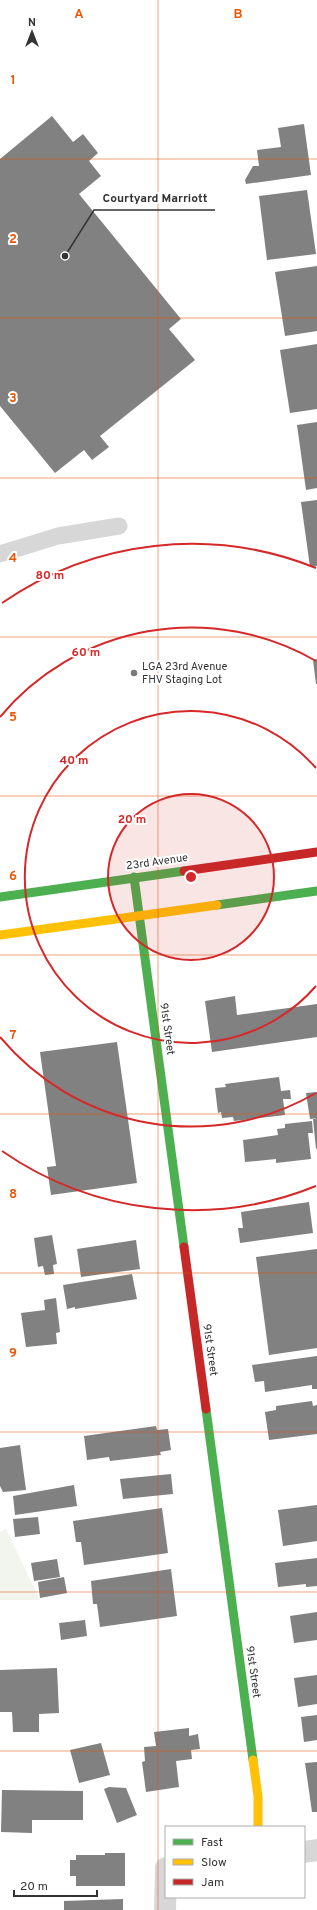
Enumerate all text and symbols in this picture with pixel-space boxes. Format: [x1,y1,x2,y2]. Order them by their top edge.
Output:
text: A [74,7,84,23]
text: B [234,7,243,23]
north arrow [12,12,52,52]
text: N [28,16,36,30]
text: 1 [10,73,16,89]
callout: Courtyard Marriott [94,186,215,210]
text: Courtyard Marriott [103,191,208,207]
text: 2 [9,232,17,248]
text: 3 [9,391,17,407]
text: 4 [9,551,17,567]
text: 80 m [36,568,64,584]
text: 60 m [72,645,100,661]
place label: LGA 23rd Avenue FHV Staging Lot [142,660,227,687]
marker: LGA 23rd Avenue FHV Staging Lot [129,668,139,678]
text: 5 [9,710,17,726]
text: 40 m [59,753,89,769]
text: 20 m [118,812,146,828]
street label: 23rd Avenue [125,851,189,873]
text: 6 [9,869,17,885]
centre of rings [184,870,198,884]
street label: 91st Street [156,1002,178,1056]
text: 7 [10,1028,17,1044]
text: 8 [9,1187,17,1203]
street label: 91st Street [199,1323,221,1377]
text: 9 [9,1346,17,1362]
street label: 91st Street [242,1645,264,1699]
legend [165,1826,305,1898]
text: Fast [201,1835,223,1851]
text: Slow [201,1855,227,1871]
scale bar [14,1872,97,1898]
text: Jam [201,1875,224,1891]
text: 20 m [20,1879,48,1895]

